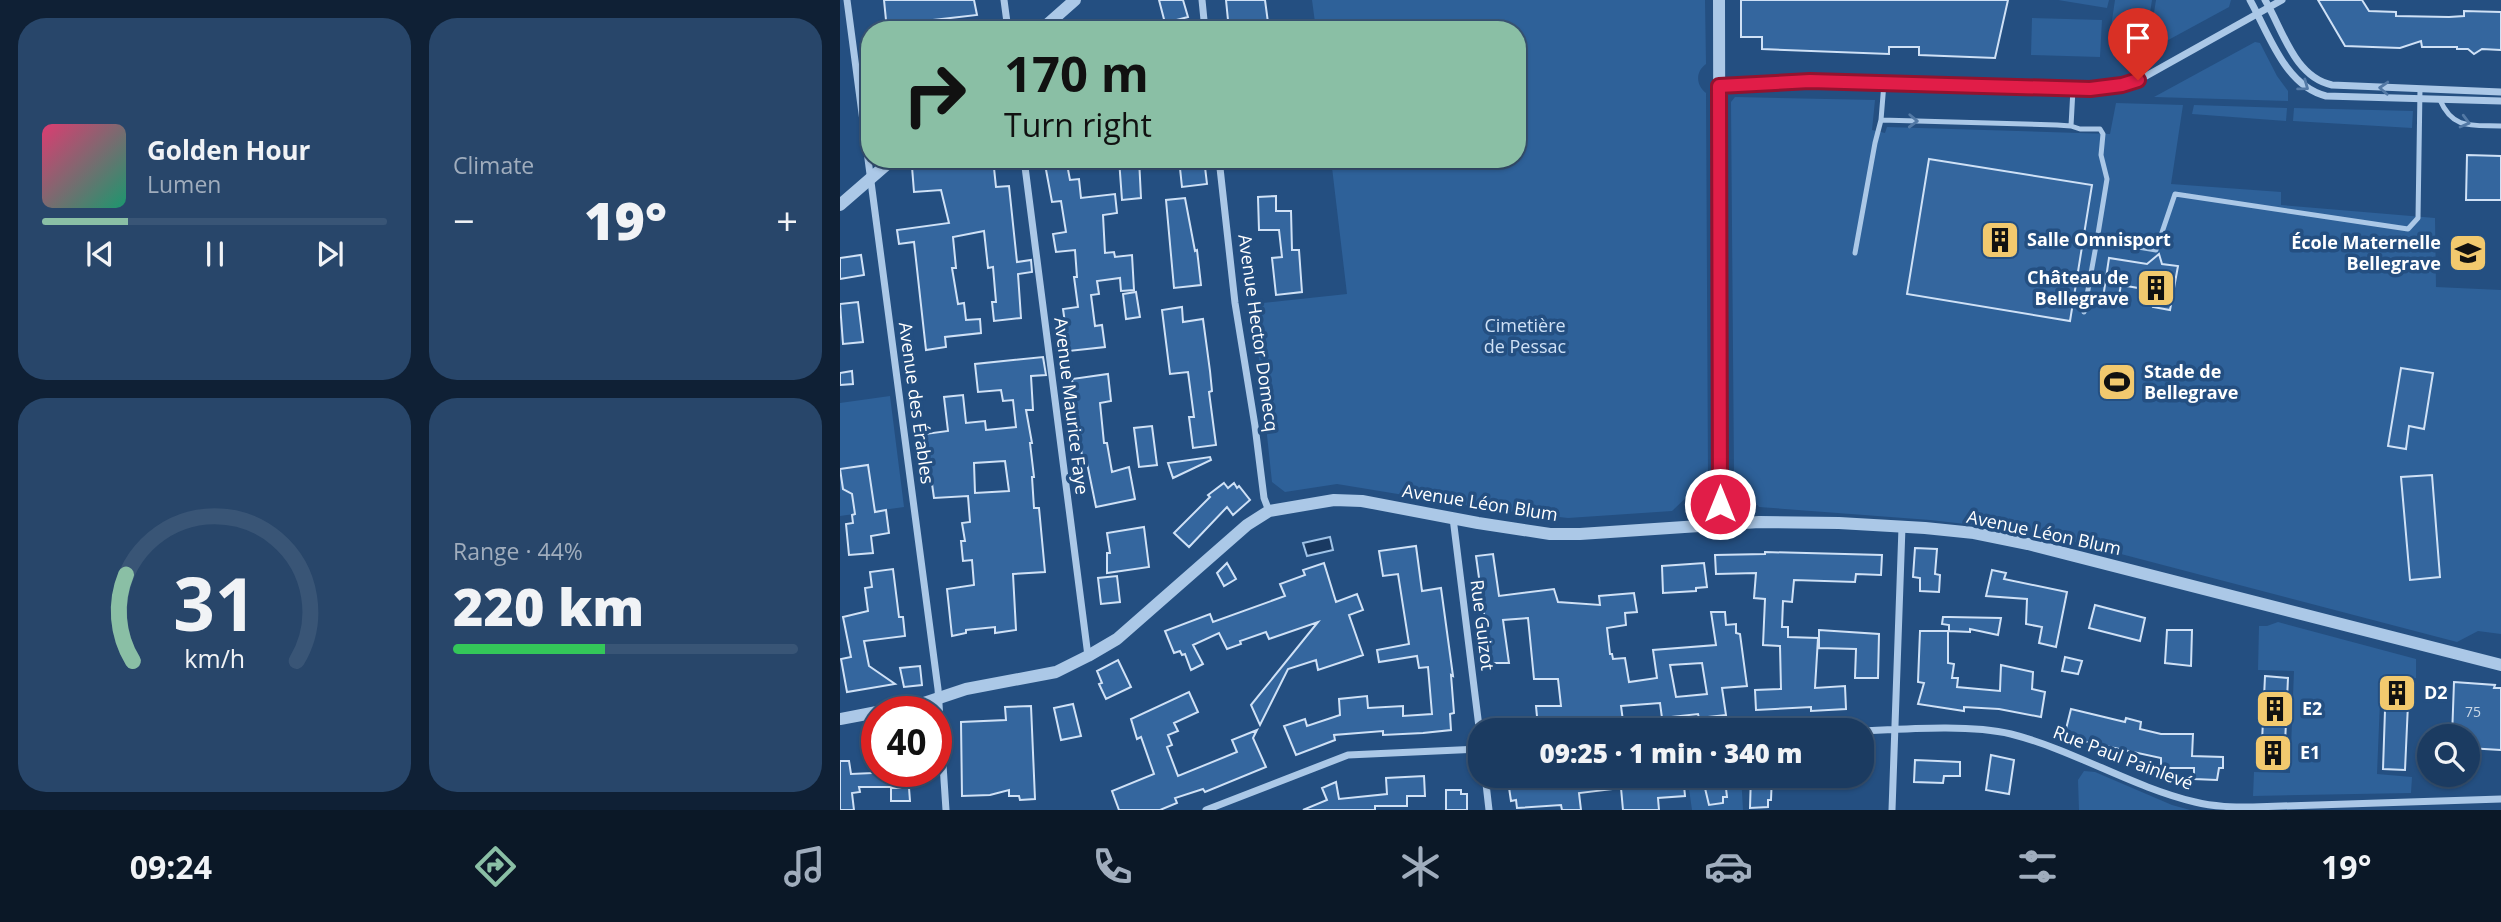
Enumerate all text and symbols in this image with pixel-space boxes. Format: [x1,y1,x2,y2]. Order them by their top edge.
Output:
pin [2108,8,2168,80]
icon: arrive [2119,19,2157,57]
text: 170 m [1004,40,1149,106]
icon: right [889,49,980,140]
one-way arrow [2296,78,2309,90]
one-way arrow [2378,80,2389,95]
text: Turn right [1004,103,1152,146]
one-way arrow [1908,113,1919,128]
one-way arrow [2458,114,2470,128]
text: Golden Hour [147,132,310,168]
text: Climate [453,149,534,181]
text: Lumen [147,168,221,200]
text: 19° [584,184,667,255]
text: − [453,194,475,246]
text: + [776,194,798,246]
building icon: Salle Omnisport [1979,219,2021,261]
place label: Salle Omnisport [2027,227,2171,251]
place label: École Maternelle Bellegrave [2291,230,2441,275]
school or university icon: École Maternelle Bellegrave [2447,232,2489,274]
street label: Avenue Hector Domecq [1233,233,1285,433]
icon: previous [81,235,119,273]
icon: pause [196,235,234,273]
icon: next [311,235,349,273]
place label: Château de Bellegrave [2027,265,2129,310]
building icon: Château de Bellegrave [2135,267,2177,309]
park label: Cimetière de Pessac [1484,313,1567,358]
street label: Avenue Maurice Faye [1049,316,1095,496]
street label: Avenue des Érables [894,320,940,485]
place label: Stade de Bellegrave [2144,359,2238,404]
sports icon: Stade de Bellegrave [2096,361,2138,403]
position arrow [1683,467,1757,541]
street label: Avenue Léon Blum [1401,478,1560,526]
street label: Avenue Léon Blum [1965,504,2124,560]
text: Range · 44% [453,535,583,567]
text: 31 [173,553,256,652]
text: 220 km [453,570,644,641]
street label: Rue Guizot [1466,578,1500,672]
text: km/h [184,641,245,675]
building icon: D2 [2376,672,2418,714]
place label: D2 [2424,680,2448,704]
building icon: E2 [2254,688,2296,730]
speed limit sign: 40 [861,696,952,787]
place label: E2 [2302,696,2322,720]
house number: 75 [2465,702,2481,721]
street label: Rue Paul Painlevé [2050,719,2197,795]
map controls [2417,724,2480,787]
button: search [2417,724,2480,787]
building icon: E1 [2252,732,2294,774]
text: 09:25 · 1 min · 340 m [1540,735,1802,771]
place label: E1 [2300,740,2320,764]
icon: directions [471,842,520,891]
icon: music [780,842,829,891]
icon: phone [1088,842,1137,891]
icon: climate [1396,842,1445,891]
icon: car [1704,842,1753,891]
icon: filters [2013,842,2062,891]
text: 09:24 [130,845,212,888]
text: 19° [2321,845,2371,888]

